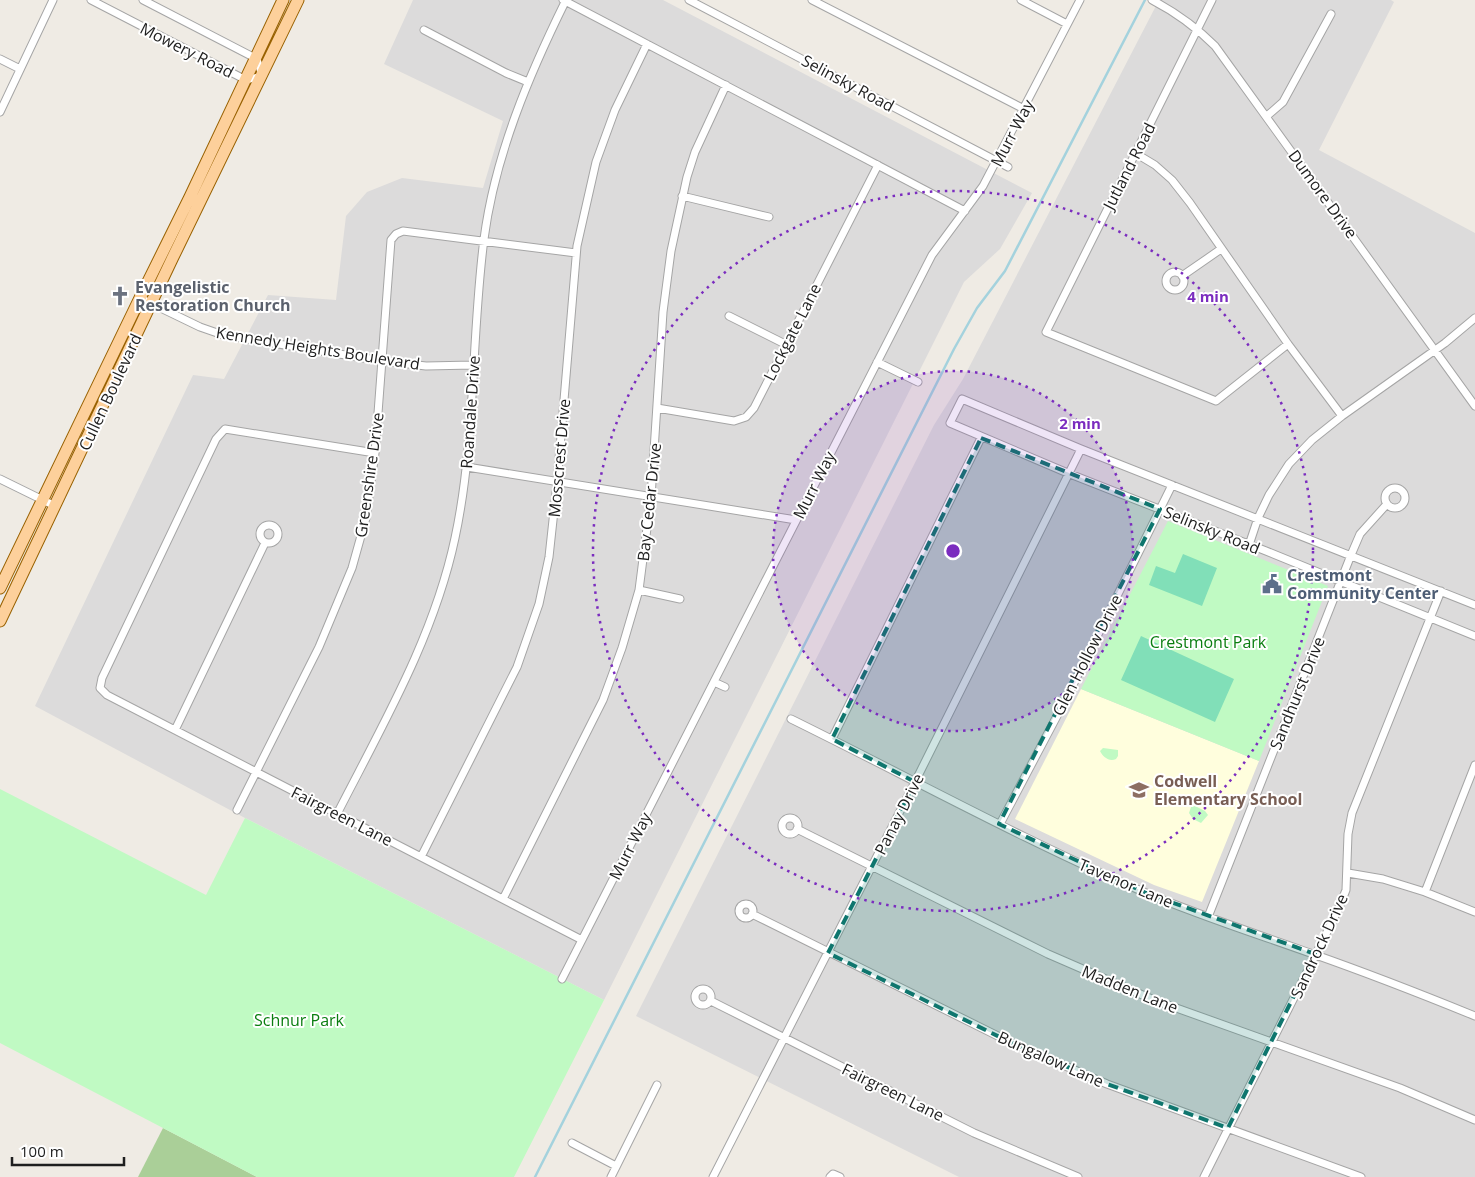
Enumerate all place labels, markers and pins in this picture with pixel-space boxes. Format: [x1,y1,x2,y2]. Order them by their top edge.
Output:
place label: Evangelistic Restoration Church [135,276,290,316]
church icon: Evangelistic Restoration Church [109,285,131,307]
centre of rings [944,542,962,560]
place label: Crestmont Community Center [1287,564,1438,604]
public building icon: Crestmont Community Center [1261,573,1283,595]
place label: Codwell Elementary School [1154,770,1302,810]
school or university icon: Codwell Elementary School [1128,779,1150,801]

